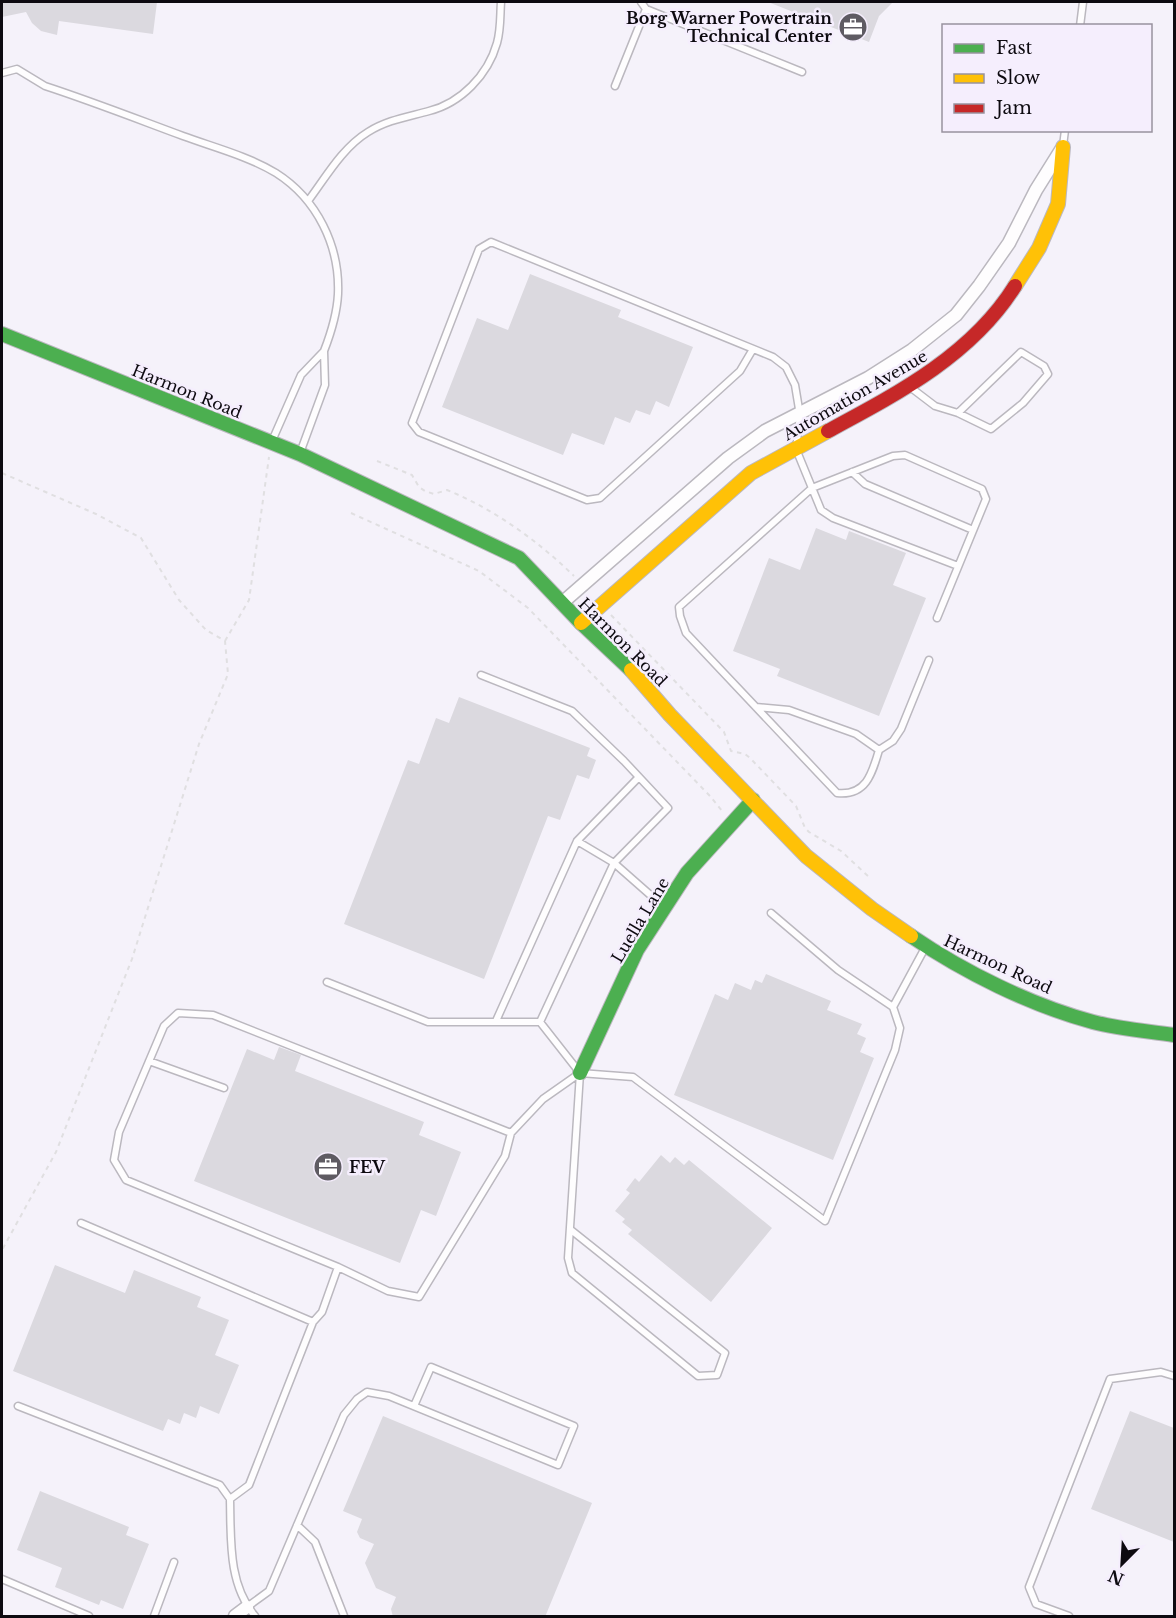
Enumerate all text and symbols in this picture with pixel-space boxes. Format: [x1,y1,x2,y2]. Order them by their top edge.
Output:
place label: Borg Warner Powertrain Technical Center [626,8,832,46]
office icon: Borg Warner Powertrain Technical Center [837,11,869,43]
legend [942,24,1152,132]
text: Fast [996,37,1033,59]
text: Slow [996,67,1041,89]
text: Jam [994,97,1032,119]
street label: Automation Avenue [778,346,931,445]
street label: Harmon Road [129,360,245,422]
street label: Harmon Road [575,594,672,691]
street label: Luella Lane [607,874,673,966]
street label: Harmon Road [941,930,1055,998]
office icon: FEV [312,1151,344,1183]
place label: FEV [349,1157,386,1177]
north arrow [1092,1534,1152,1594]
text: N [1105,1566,1127,1590]

